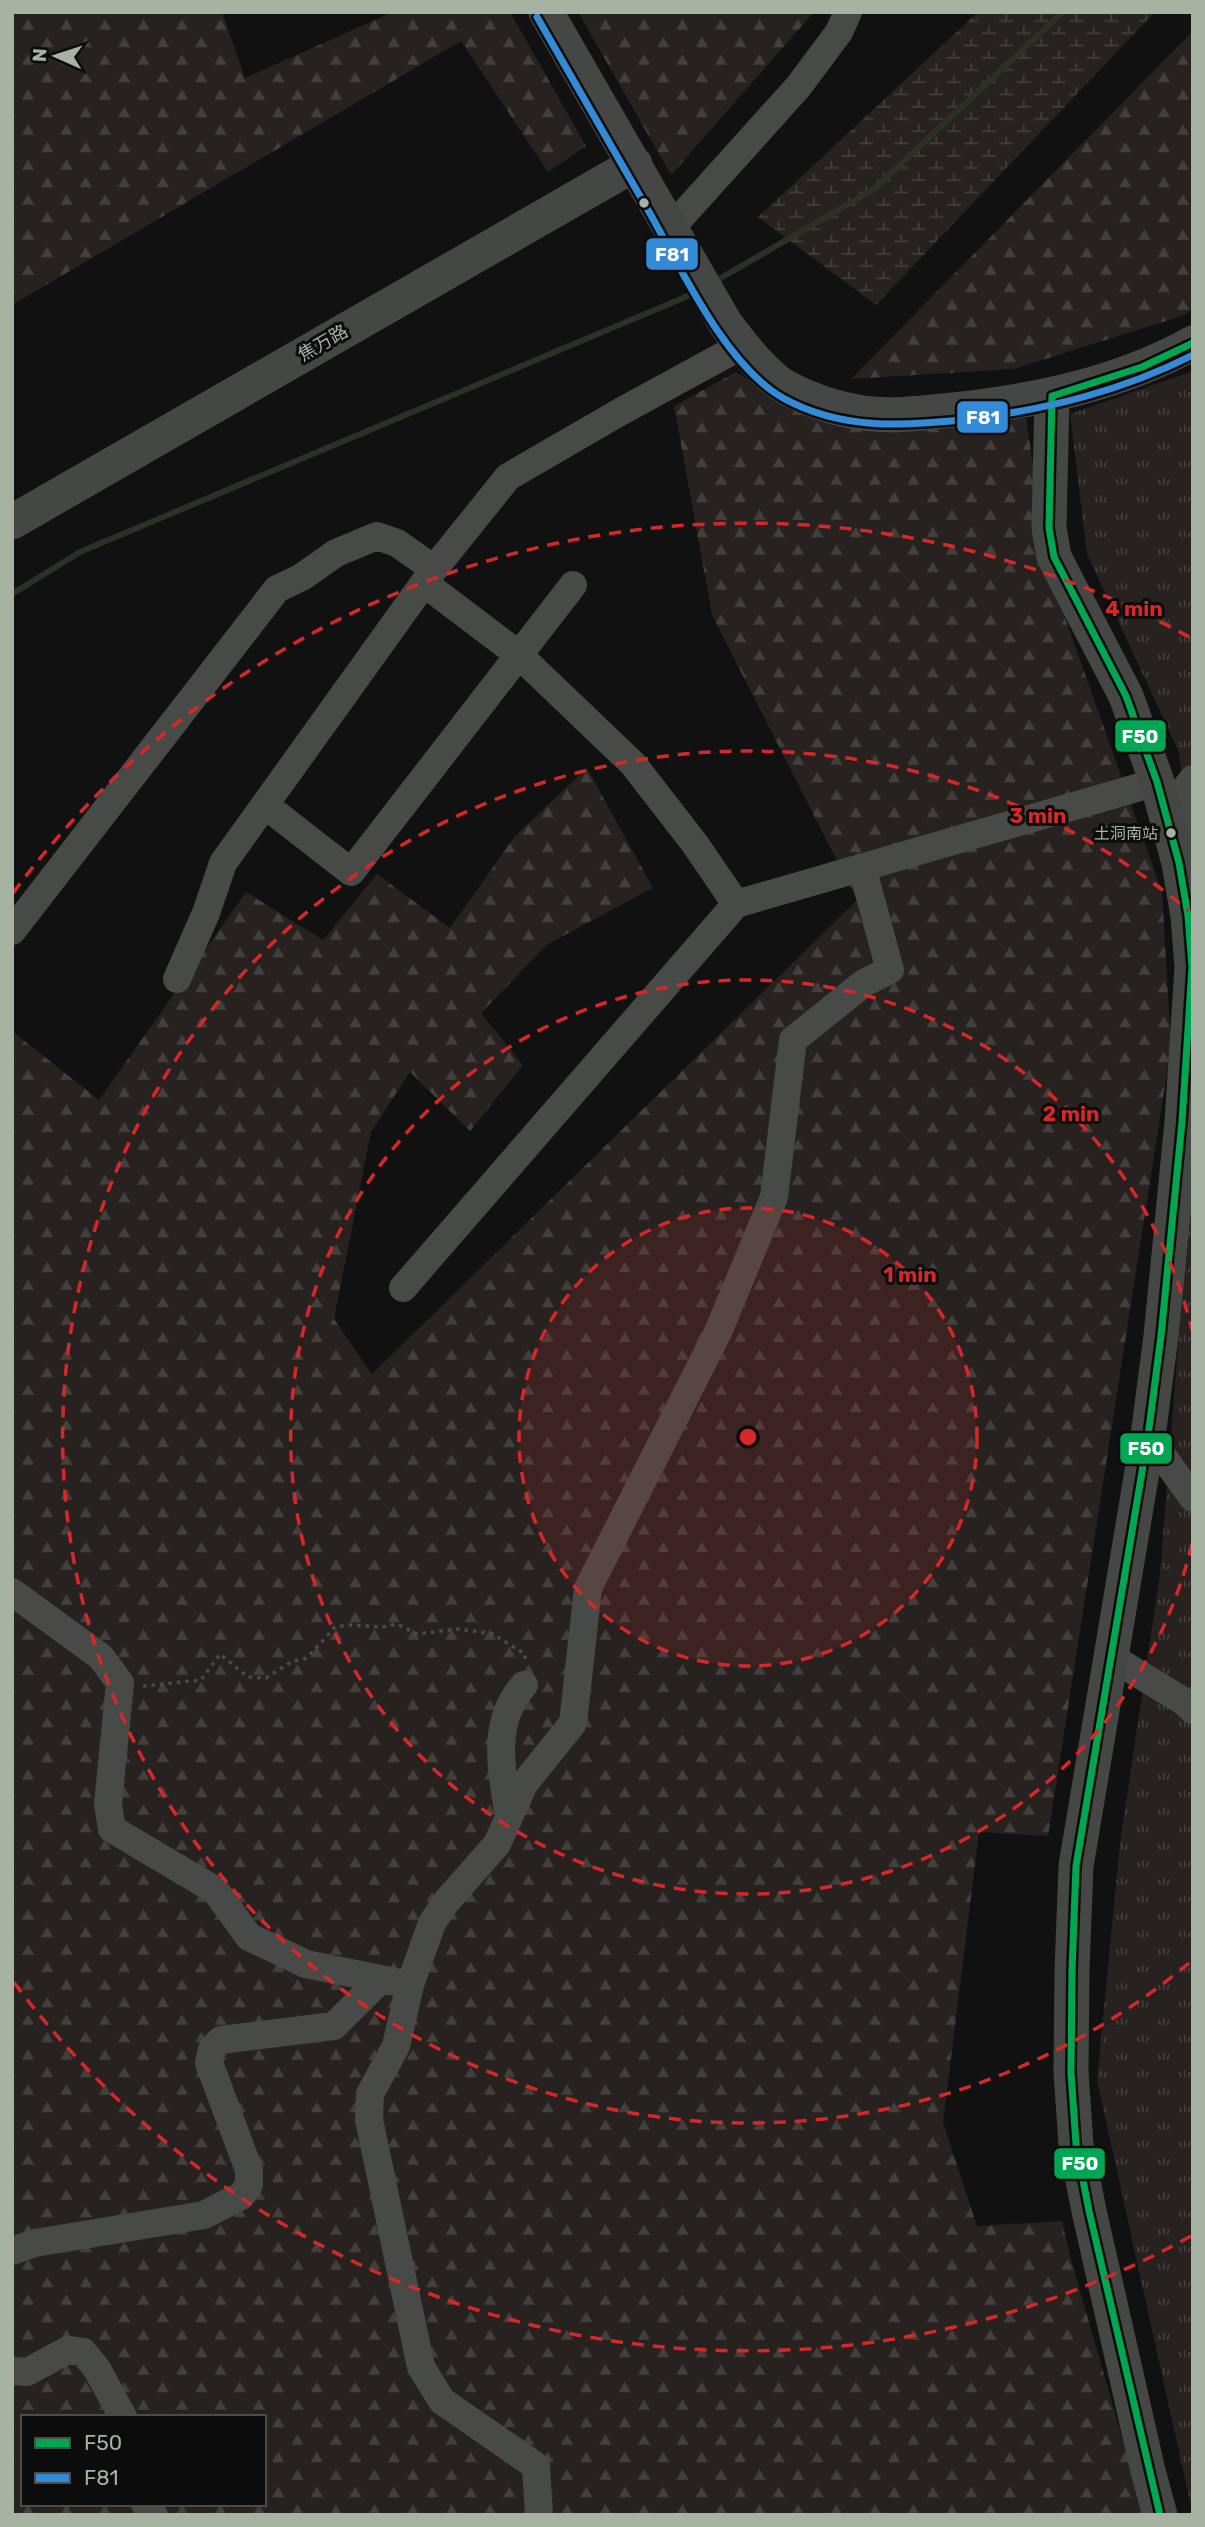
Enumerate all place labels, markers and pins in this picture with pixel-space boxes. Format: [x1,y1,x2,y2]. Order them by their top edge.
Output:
unlabelled marker [637,196,651,210]
place label: 土洞南站 [1094,824,1158,843]
marker: 土洞南站 [1164,826,1178,840]
centre of rings [736,1425,760,1449]

